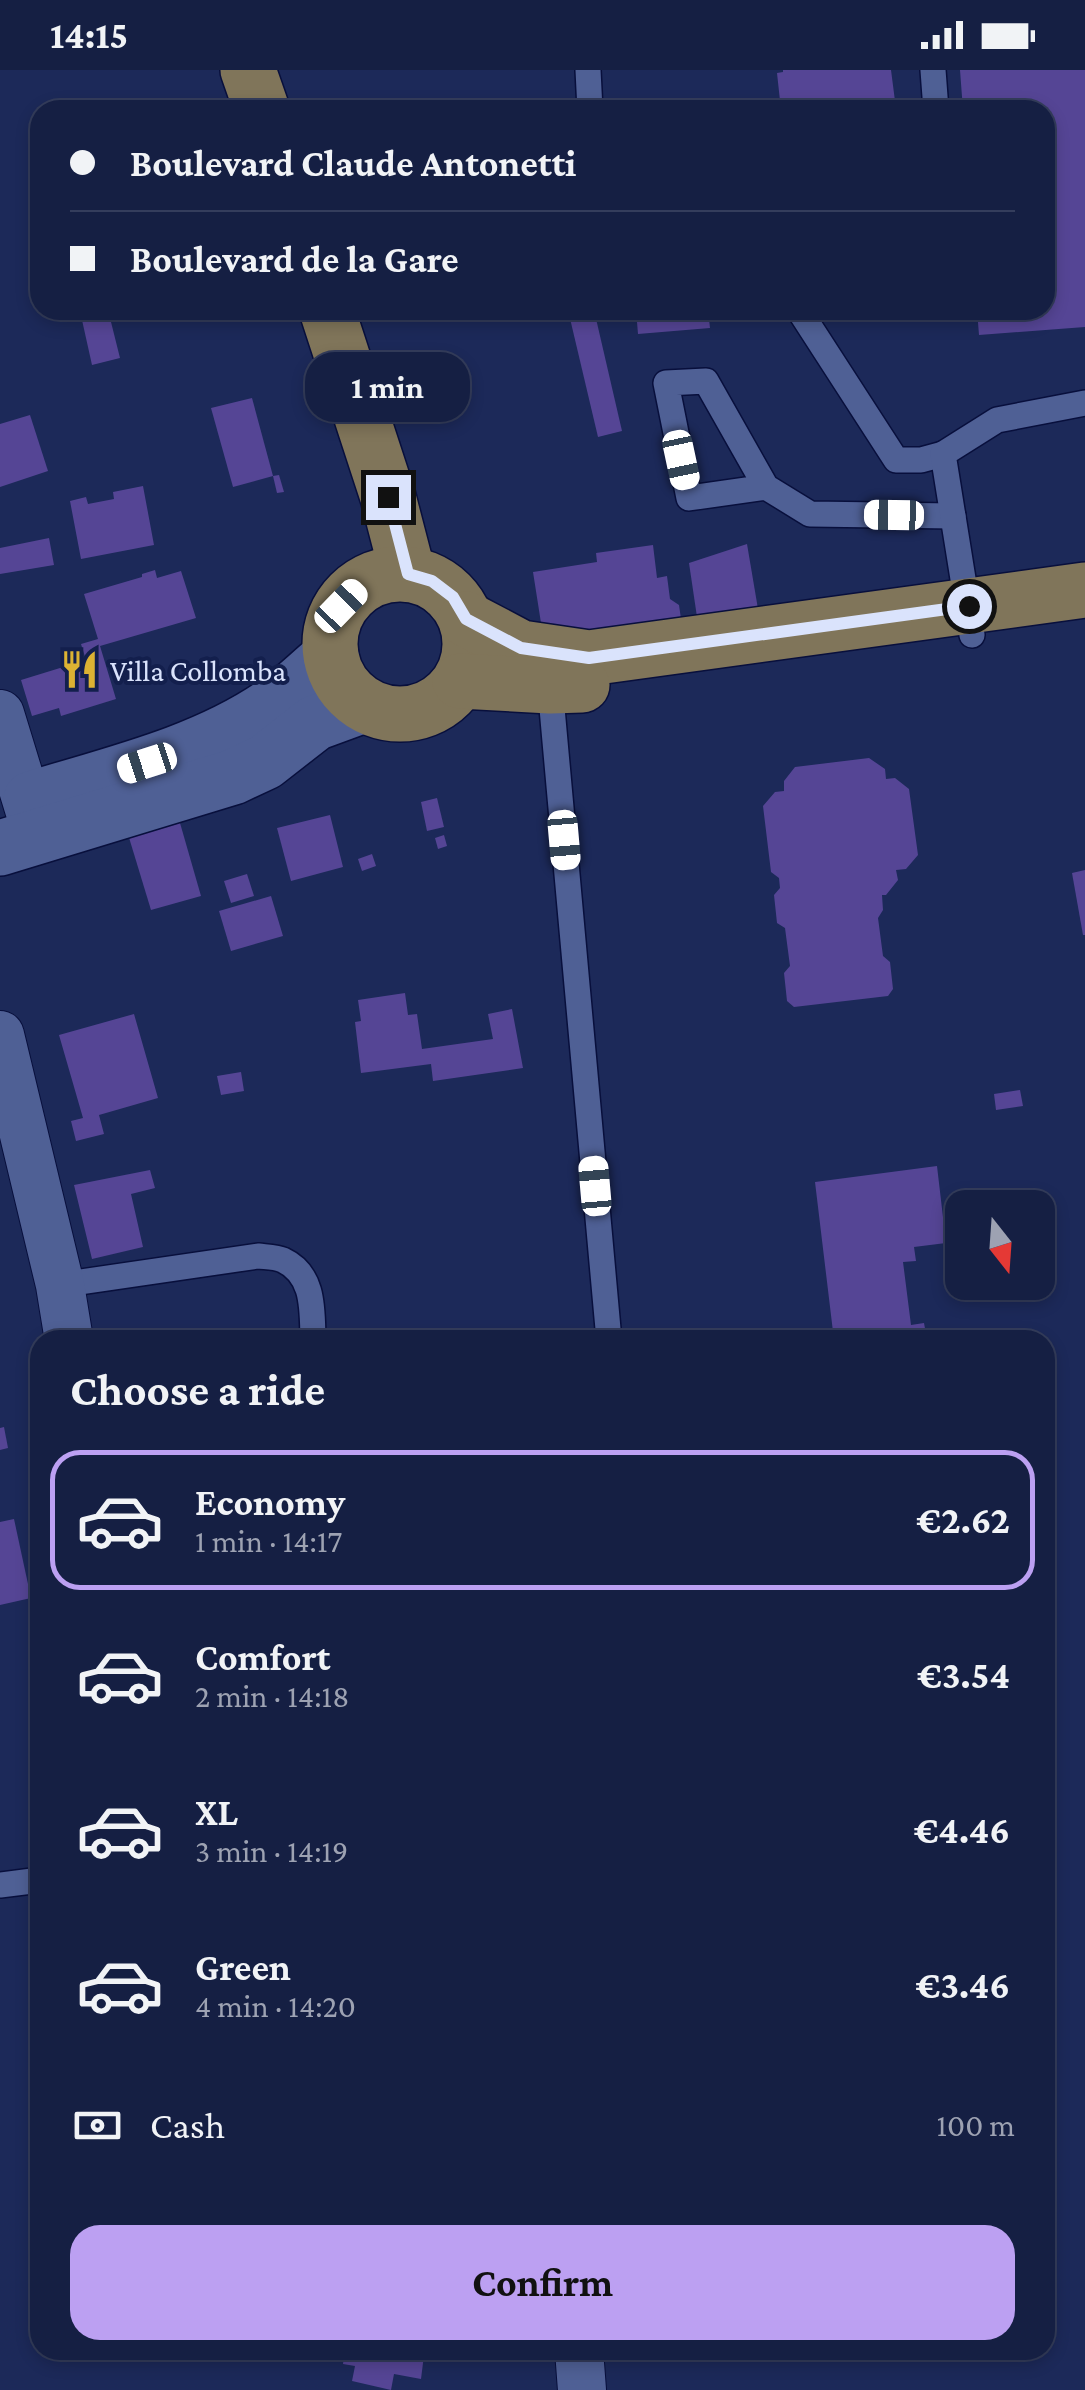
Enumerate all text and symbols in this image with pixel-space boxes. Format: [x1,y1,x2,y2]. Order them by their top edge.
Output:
text: 14:15 [50,14,128,56]
text: Boulevard Claude Antonetti [130,142,576,184]
text: Boulevard de la Gare [130,238,459,280]
callout: 1 min [306,352,470,422]
text: 1 min [351,369,424,405]
car [660,428,702,492]
route end [366,475,411,520]
car [864,499,924,531]
car [309,574,373,638]
route start [947,584,992,629]
restaurant icon: Villa Collomba [59,649,101,691]
place label: Villa Collomba [110,654,286,687]
car [114,739,180,787]
car [546,809,582,871]
car [577,1155,613,1217]
north arrow [945,1190,1055,1300]
map controls [945,1190,1055,1300]
text: Choose a ride [70,1365,325,1415]
icon: car [75,1475,165,1565]
text: Economy [195,1481,345,1523]
text: €2.62 [916,1499,1010,1541]
text: 1 min · 14:17 [195,1523,342,1559]
icon: car [75,1630,165,1720]
text: Comfort [195,1636,331,1678]
text: €3.54 [917,1654,1010,1696]
text: 2 min · 14:18 [195,1678,349,1714]
icon: car [75,1785,165,1875]
text: XL [195,1791,238,1833]
text: €4.46 [914,1809,1010,1851]
text: 3 min · 14:19 [195,1833,348,1869]
icon: car [75,1940,165,2030]
text: Green [195,1946,291,1988]
text: €3.46 [915,1964,1010,2006]
text: 4 min · 14:20 [195,1988,356,2024]
icon: cash [70,2098,125,2153]
text: Cash [150,2104,225,2146]
text: 100 m [936,2107,1015,2143]
button: Confirm [70,2225,1015,2340]

